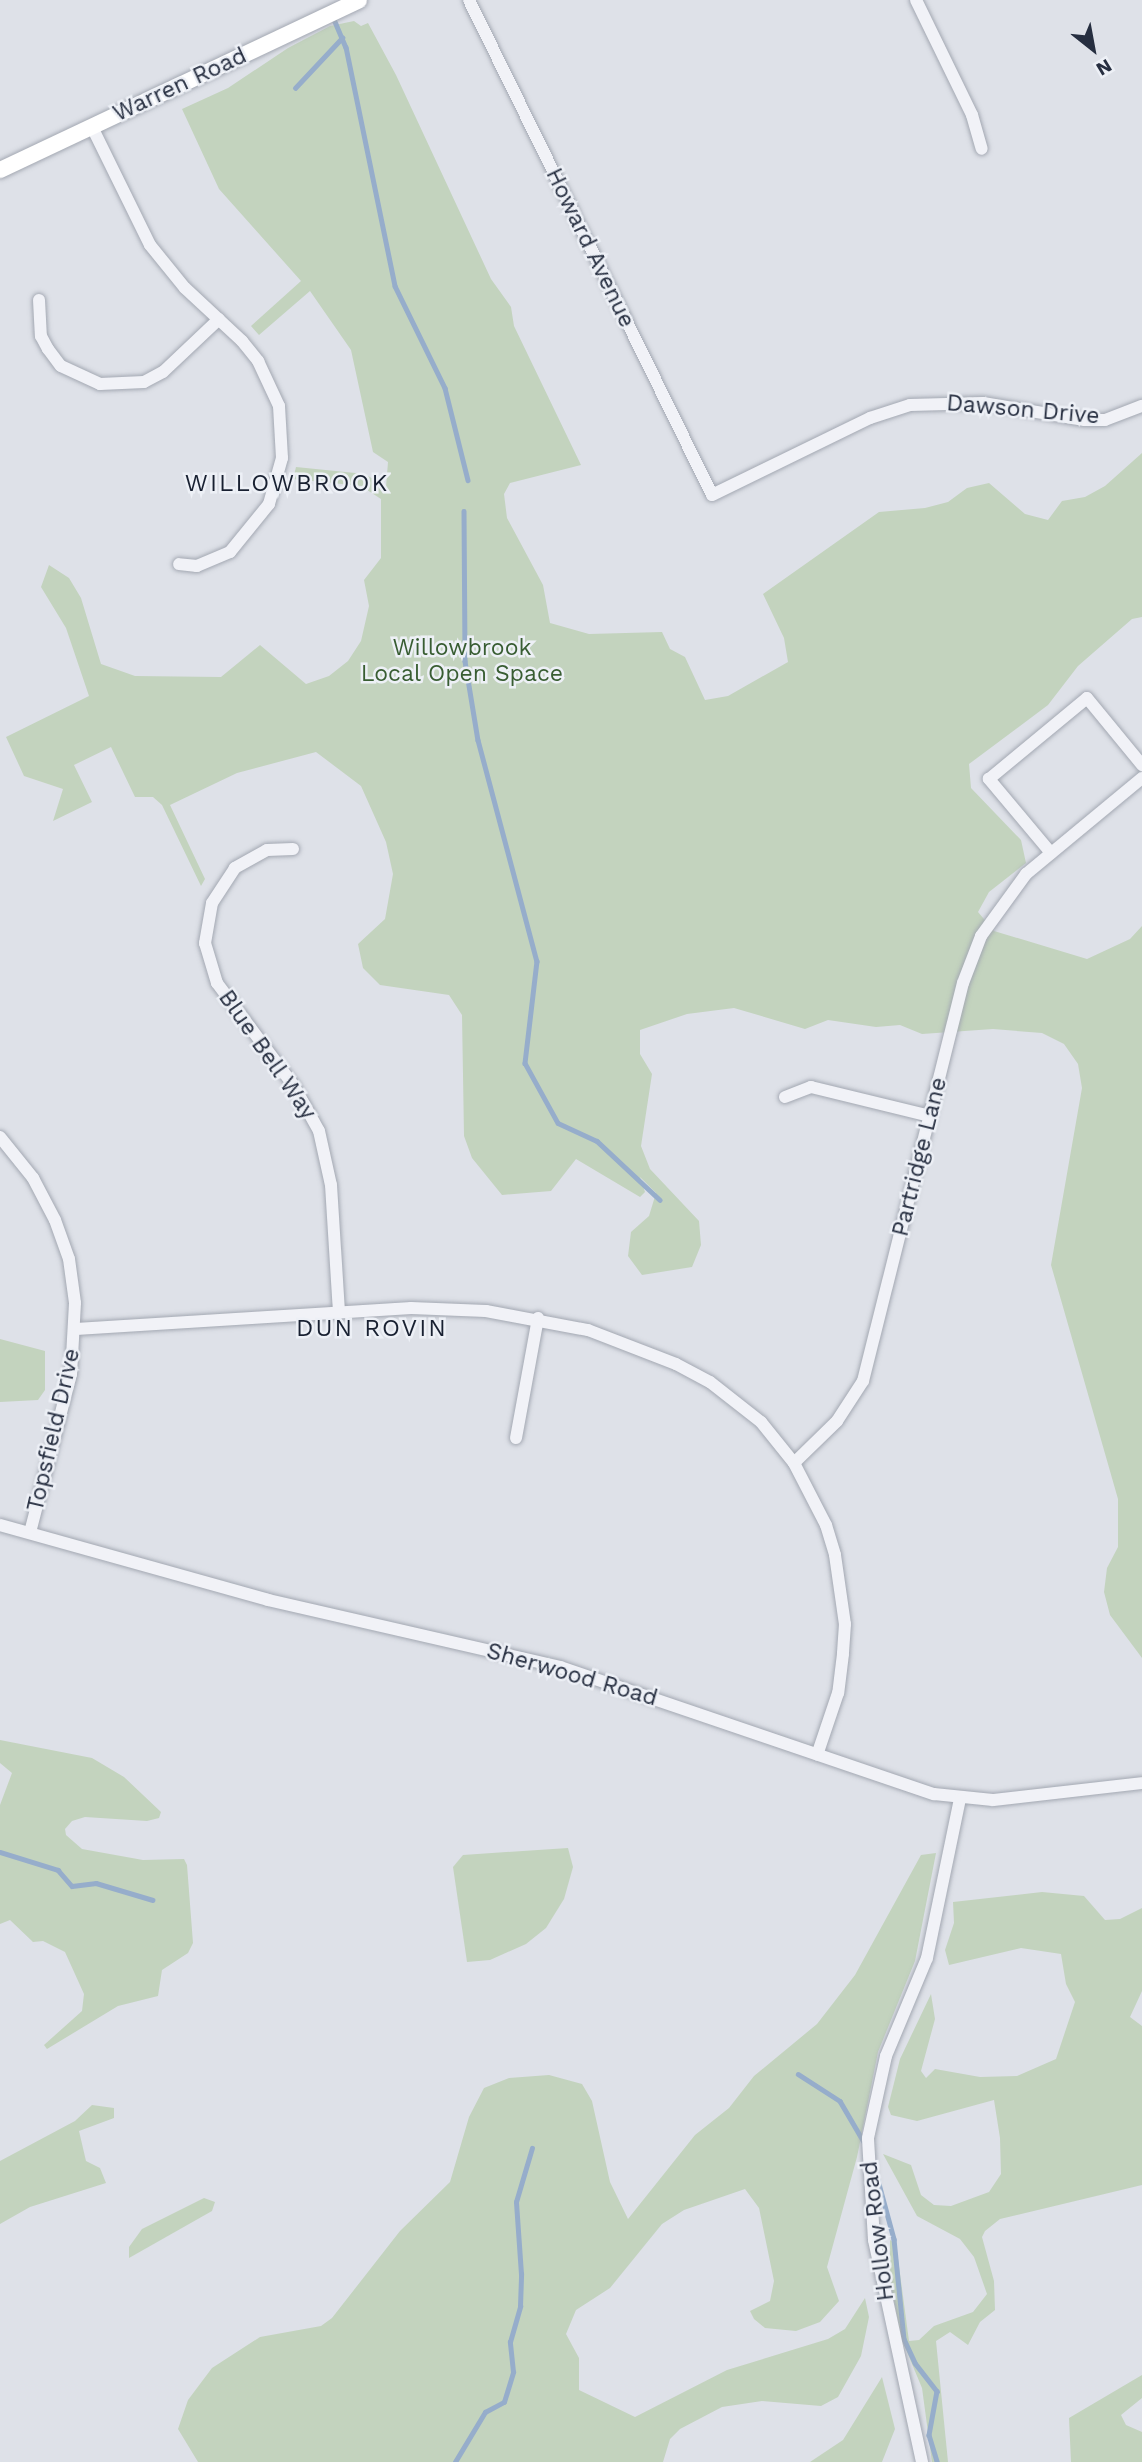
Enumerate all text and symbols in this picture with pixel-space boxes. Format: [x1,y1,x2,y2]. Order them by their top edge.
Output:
north arrow [1058,14,1128,84]
street label: Warren Road [109,42,251,128]
text: N [1092,54,1116,81]
street label: Howard Avenue [539,163,641,333]
street label: Dawson Drive [945,390,1101,430]
district label: WILLOWBROOK [186,470,388,498]
park label: Willowbrook Local Open Space [360,634,564,688]
street label: Blue Bell Way [212,984,322,1126]
street label: Partridge Lane [887,1075,953,1239]
district label: DUN ROVIN [297,1315,447,1343]
street label: Topsfield Drive [22,1346,86,1514]
street label: Sherwood Road [483,1637,661,1713]
street label: Hollow Road [856,2159,900,2303]

